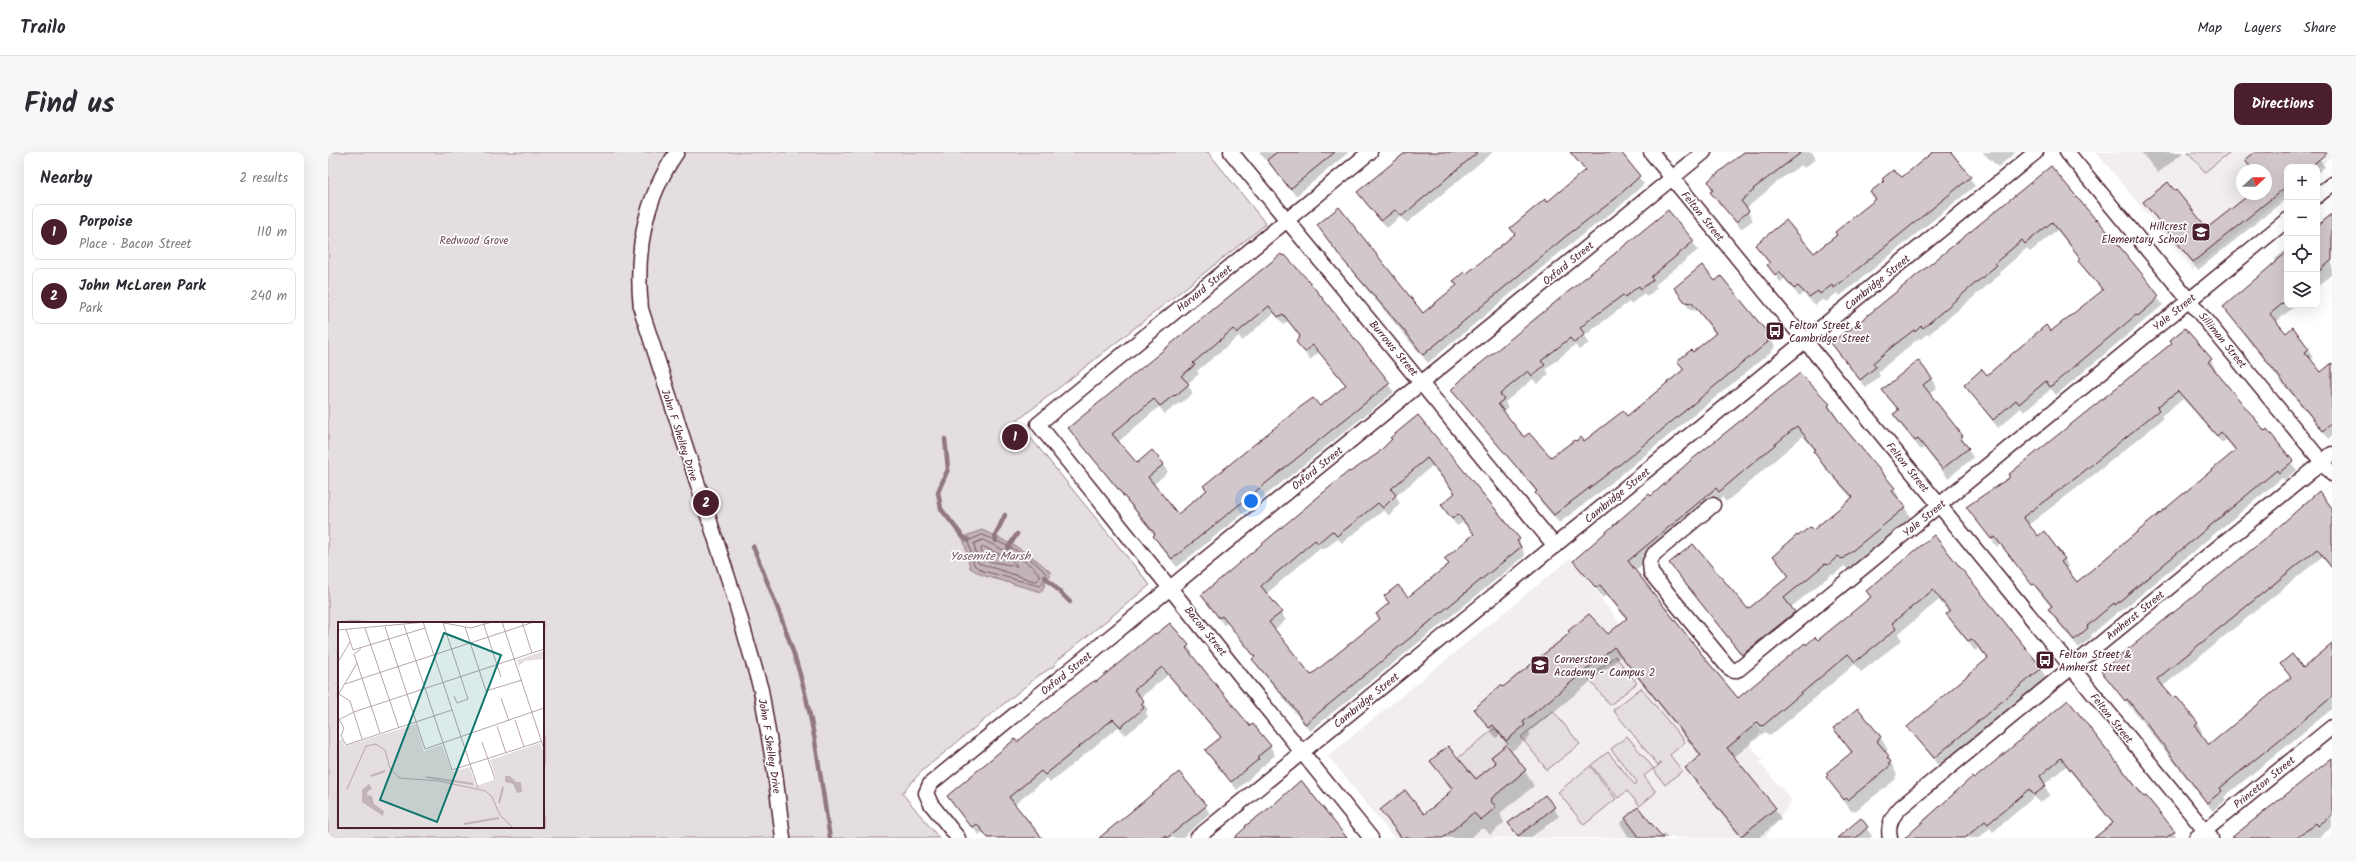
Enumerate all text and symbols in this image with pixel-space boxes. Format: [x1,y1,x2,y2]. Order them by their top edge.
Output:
text: Trailo [20,13,66,43]
text: Map [2198,17,2222,39]
text: Layers [2244,17,2282,39]
text: Share [2304,17,2336,39]
text: Find us [24,82,115,127]
button: Directions [2234,83,2332,125]
north arrow [2236,164,2272,200]
map controls [2284,164,2320,308]
button: + [2284,164,2320,200]
text: Nearby [40,165,92,192]
text: 2 results [240,168,288,189]
street label: Felton Street [1676,187,1729,246]
button: − [2284,200,2320,236]
text: Porpoise [79,210,133,234]
place label: Hillcrest Elementary School [2101,218,2188,249]
school or university icon: Hillcrest Elementary School [2190,221,2212,243]
text: 1 [52,222,56,243]
text: 110 m [257,222,287,243]
park label: Redwood Grove [439,232,509,250]
text: Place · Bacon Street [79,234,192,255]
button: locate [2284,236,2320,272]
street label: Oxford Street [1539,237,1599,290]
street label: Cambridge Street [1841,250,1915,315]
street label: Harvard Street [1173,260,1237,317]
button: layers [2284,272,2320,308]
text: John McLaren Park [79,274,206,298]
text: 2 [50,286,58,307]
text: 240 m [250,286,287,307]
street label: Yale Street [2149,289,2201,336]
text: Park [79,298,103,319]
street label: Silliman Street [2194,308,2251,374]
street label: Burrows Street [1364,316,1423,381]
place label: Felton Street & Cambridge Street [1789,317,1870,348]
bus stop icon: Felton Street & Cambridge Street [1764,320,1786,342]
street label: John F Shelley Drive [656,387,702,484]
pin: 1 [1002,422,1028,452]
street label: Felton Street [1881,438,1934,497]
street label: Oxford Street [1288,442,1348,495]
street label: Cambridge Street [1581,463,1655,528]
pin: 2 [693,488,719,518]
your location [1241,491,1261,511]
street label: Yale Street [1899,495,1951,542]
water label: Yosemite Marsh [950,547,1032,566]
street label: Amherst Street [2102,586,2170,645]
street label: Bacon Street [1179,603,1232,661]
inset map [338,622,544,828]
place label: Felton Street & Amherst Street [2059,646,2132,677]
street label: Oxford Street [1037,647,1097,700]
bus stop icon: Felton Street & Amherst Street [2034,649,2056,671]
place label: Cornerstone Academy - Campus 2 [1554,651,1656,682]
school or university icon: Cornerstone Academy - Campus 2 [1529,654,1551,676]
street label: Cambridge Street [1330,668,1404,733]
street label: Felton Street [2085,689,2138,748]
street label: John F Shelley Drive [753,697,785,795]
street label: Princeton Street [2230,752,2300,813]

